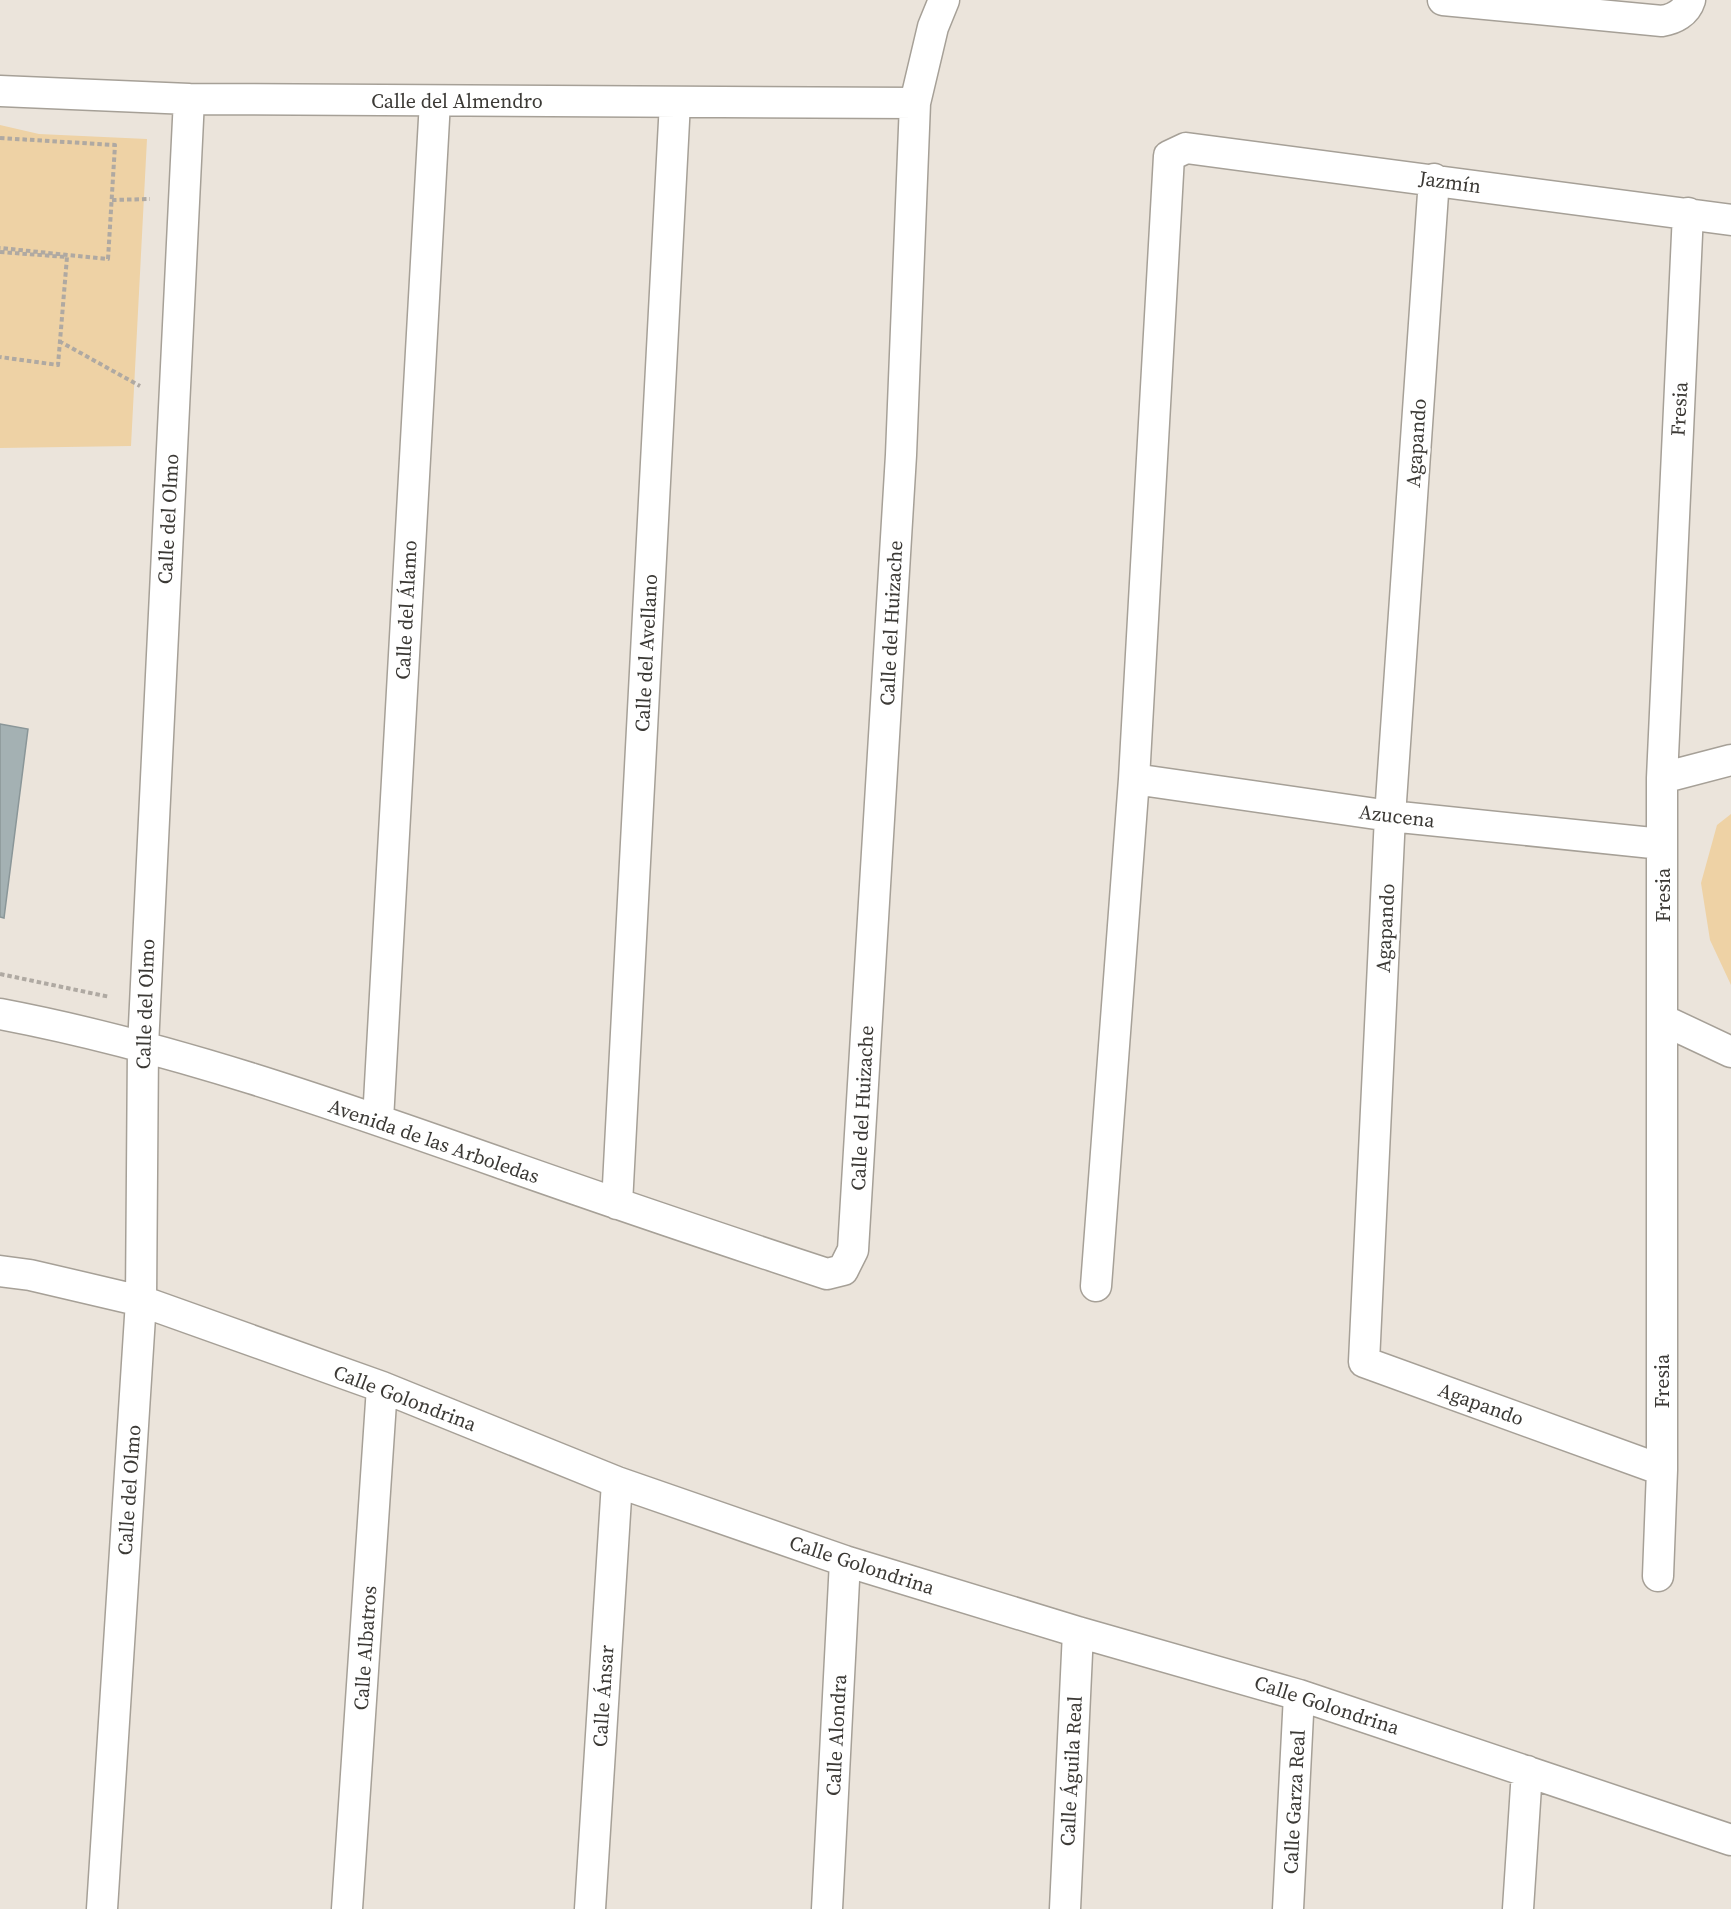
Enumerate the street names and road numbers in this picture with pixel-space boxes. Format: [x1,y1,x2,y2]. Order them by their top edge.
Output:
street label: Calle del Almendro [371,87,543,115]
street label: Jazmín [1416,164,1483,200]
street label: Fresia [1664,380,1694,437]
street label: Agapando [1399,398,1433,488]
street label: Calle del Olmo [151,453,185,585]
street label: Calle del Álamo [388,540,424,680]
street label: Calle del Huizache [873,540,909,706]
street label: Calle del Avellano [628,573,664,733]
street label: Azucena [1358,797,1437,835]
street label: Fresia [1649,867,1677,922]
street label: Agapando [1369,883,1401,973]
street label: Calle del Olmo [129,938,161,1070]
street label: Calle del Huizache [844,1025,880,1191]
street label: Avenida de las Arboledas [325,1092,543,1190]
street label: Fresia [1648,1353,1676,1408]
street label: Calle Golondrina [329,1358,481,1438]
street label: Agapando [1434,1376,1528,1432]
street label: Calle del Olmo [110,1424,148,1556]
street label: Calle Golondrina [786,1528,939,1602]
street label: Calle Albatros [347,1585,383,1711]
street label: Calle Ánsar [585,1644,621,1748]
street label: Calle Golondrina [1251,1668,1404,1742]
street label: Calle Alondra [819,1673,853,1796]
street label: Calle Águila Real [1053,1695,1089,1847]
street label: Calle Garza Real [1276,1729,1312,1875]

